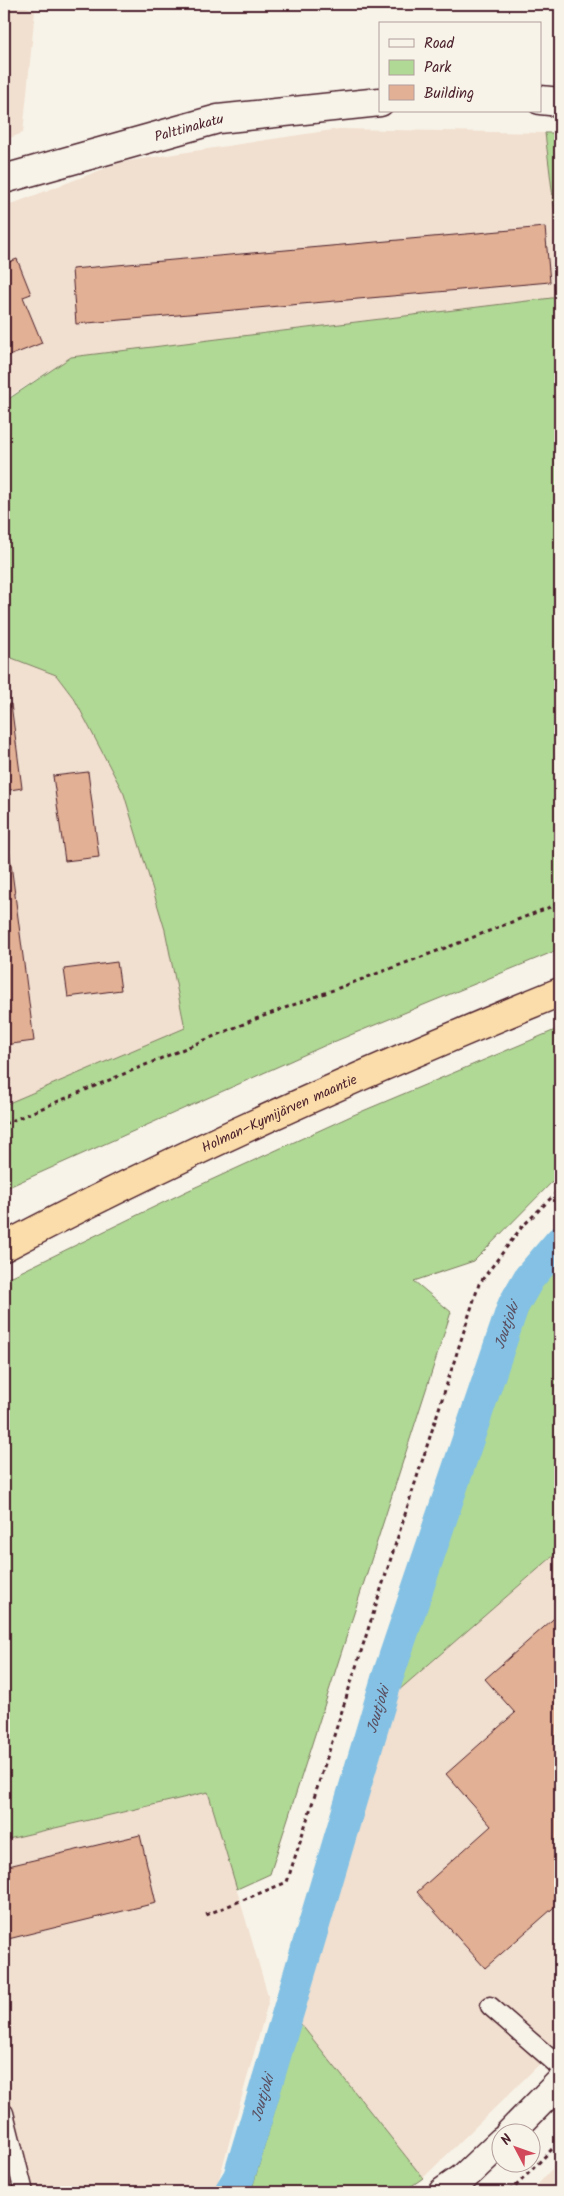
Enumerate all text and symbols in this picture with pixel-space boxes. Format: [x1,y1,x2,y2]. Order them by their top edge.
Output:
legend [379,22,542,112]
text: Road [424,32,455,56]
text: Park [424,56,452,80]
text: Building [424,82,474,106]
street label: Palttinakatu [152,108,225,148]
street label: Holman–Kymijärven maantie [198,1069,362,1159]
water label: Joutjoki [488,1295,528,1353]
water label: Joutjoki [360,1680,398,1736]
water label: Joutjoki [245,2068,283,2125]
north arrow [492,2124,542,2174]
text: N [496,2129,518,2151]

